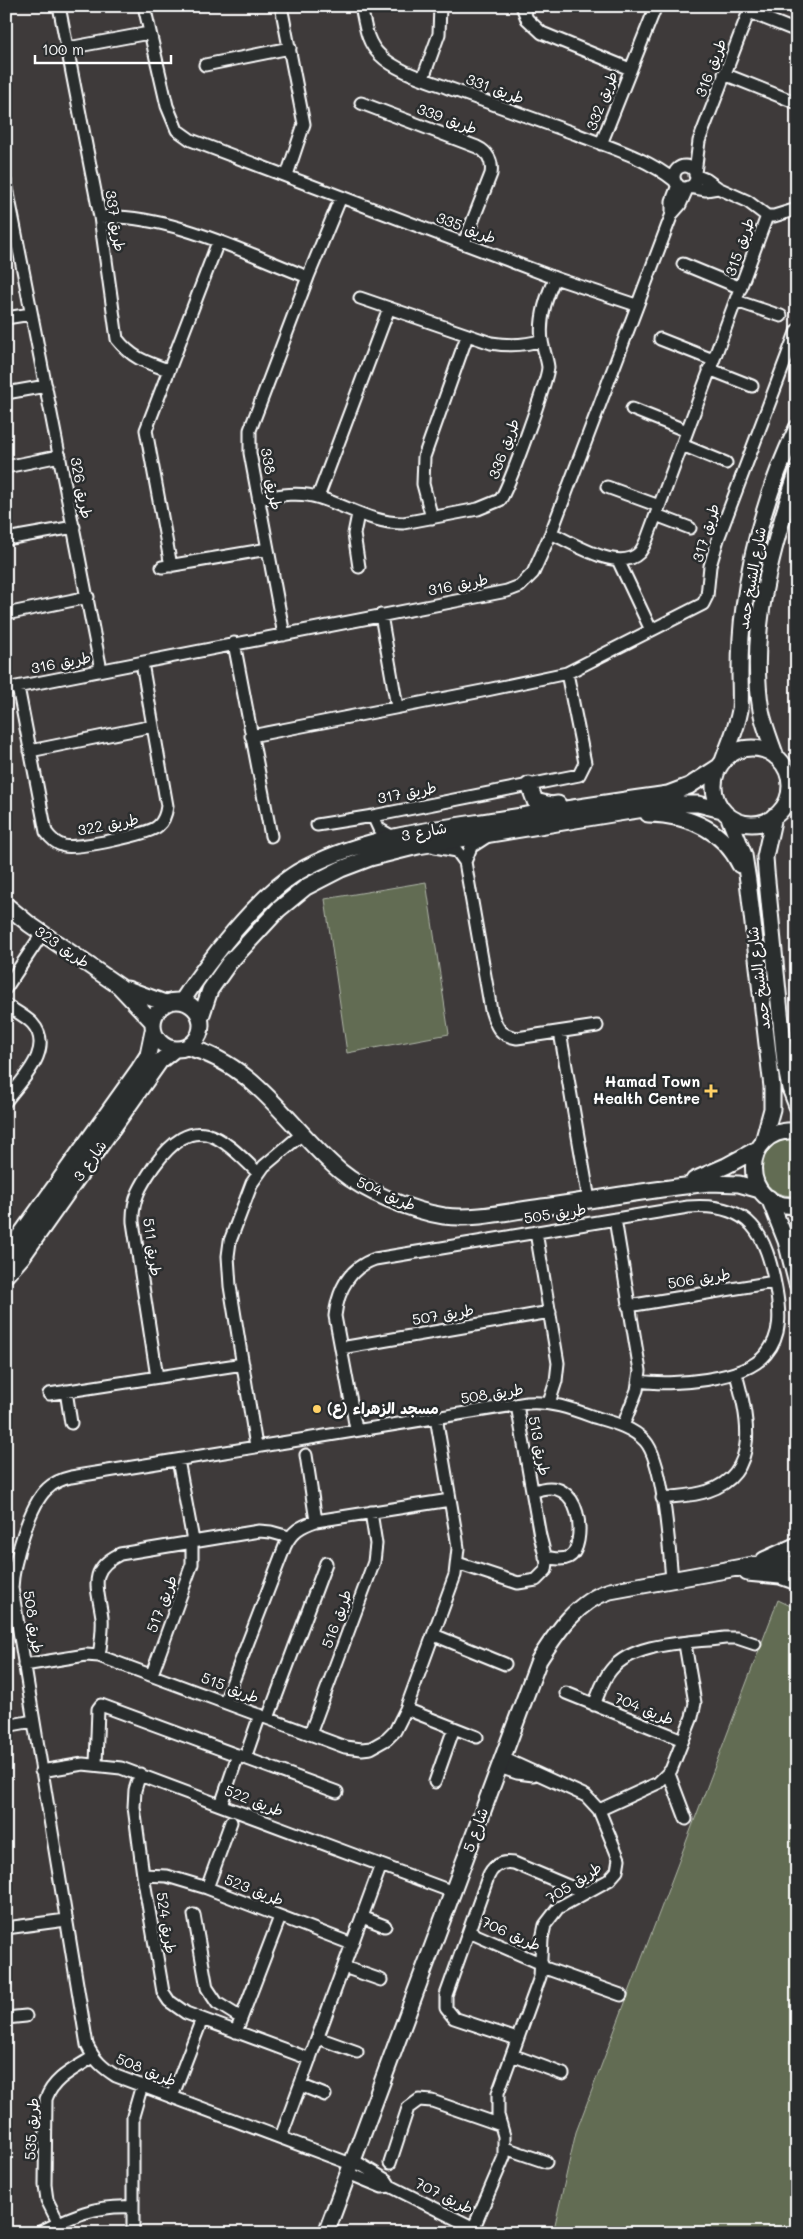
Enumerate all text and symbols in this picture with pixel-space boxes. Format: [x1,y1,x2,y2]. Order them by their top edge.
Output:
scale bar [35,32,171,64]
street label: طريق 316 [690,36,730,100]
text: 100 m [42,39,84,59]
street label: طريق 331 [463,68,527,108]
street label: طريق 332 [581,68,622,133]
street label: طريق 339 [414,98,480,138]
street label: طريق 337 [101,189,131,253]
street label: طريق 335 [434,207,499,248]
street label: طريق 315 [720,215,758,279]
street label: طريق 336 [483,416,523,482]
street label: طريق 338 [257,446,287,512]
street label: طريق 326 [66,455,98,520]
street label: طريق 317 [687,501,723,564]
street label: شارع الشيخ حمد [732,525,771,631]
street label: طريق 316 [426,568,490,600]
street label: طريق 316 [29,646,93,678]
street label: طريق 317 [375,776,438,808]
street label: طريق 322 [76,808,140,840]
street label: شارع 3 [399,817,449,846]
street label: طريق 323 [31,920,94,972]
street label: شارع الشيخ حمد [742,925,775,1031]
place label: Hamad Town Health Centre [593,1071,700,1108]
marker: Hamad Town Health Centre [704,1084,718,1098]
street label: شارع 3 [68,1136,111,1186]
street label: طريق 504 [354,1171,419,1215]
street label: طريق 505 [522,1198,588,1228]
street label: طريق 511 [139,1217,167,1277]
street label: طريق 506 [666,1263,732,1293]
street label: طريق 507 [410,1299,475,1329]
street label: طريق 508 [459,1378,525,1408]
place label: مسجد الزهراء (ع) [327,1398,439,1419]
marker: مسجد الزهراء (ع) [311,1403,323,1415]
street label: طريق 513 [524,1414,556,1477]
street label: طريق 517 [141,1572,181,1635]
street label: طريق 516 [316,1587,356,1651]
street label: طريق 508 [19,1589,49,1655]
street label: طريق 515 [199,1667,262,1707]
street label: طريق 704 [612,1687,677,1729]
street label: طريق 522 [222,1780,287,1820]
street label: شارع 5 [458,1805,493,1855]
street label: طريق 705 [542,1857,605,1908]
street label: طريق 523 [222,1869,287,1910]
street label: طريق 524 [152,1891,182,1955]
street label: طريق 706 [479,1911,544,1955]
street label: طريق 508 [113,2048,180,2090]
street label: طريق 535 [19,2097,43,2161]
street label: طريق 707 [412,2172,477,2218]

